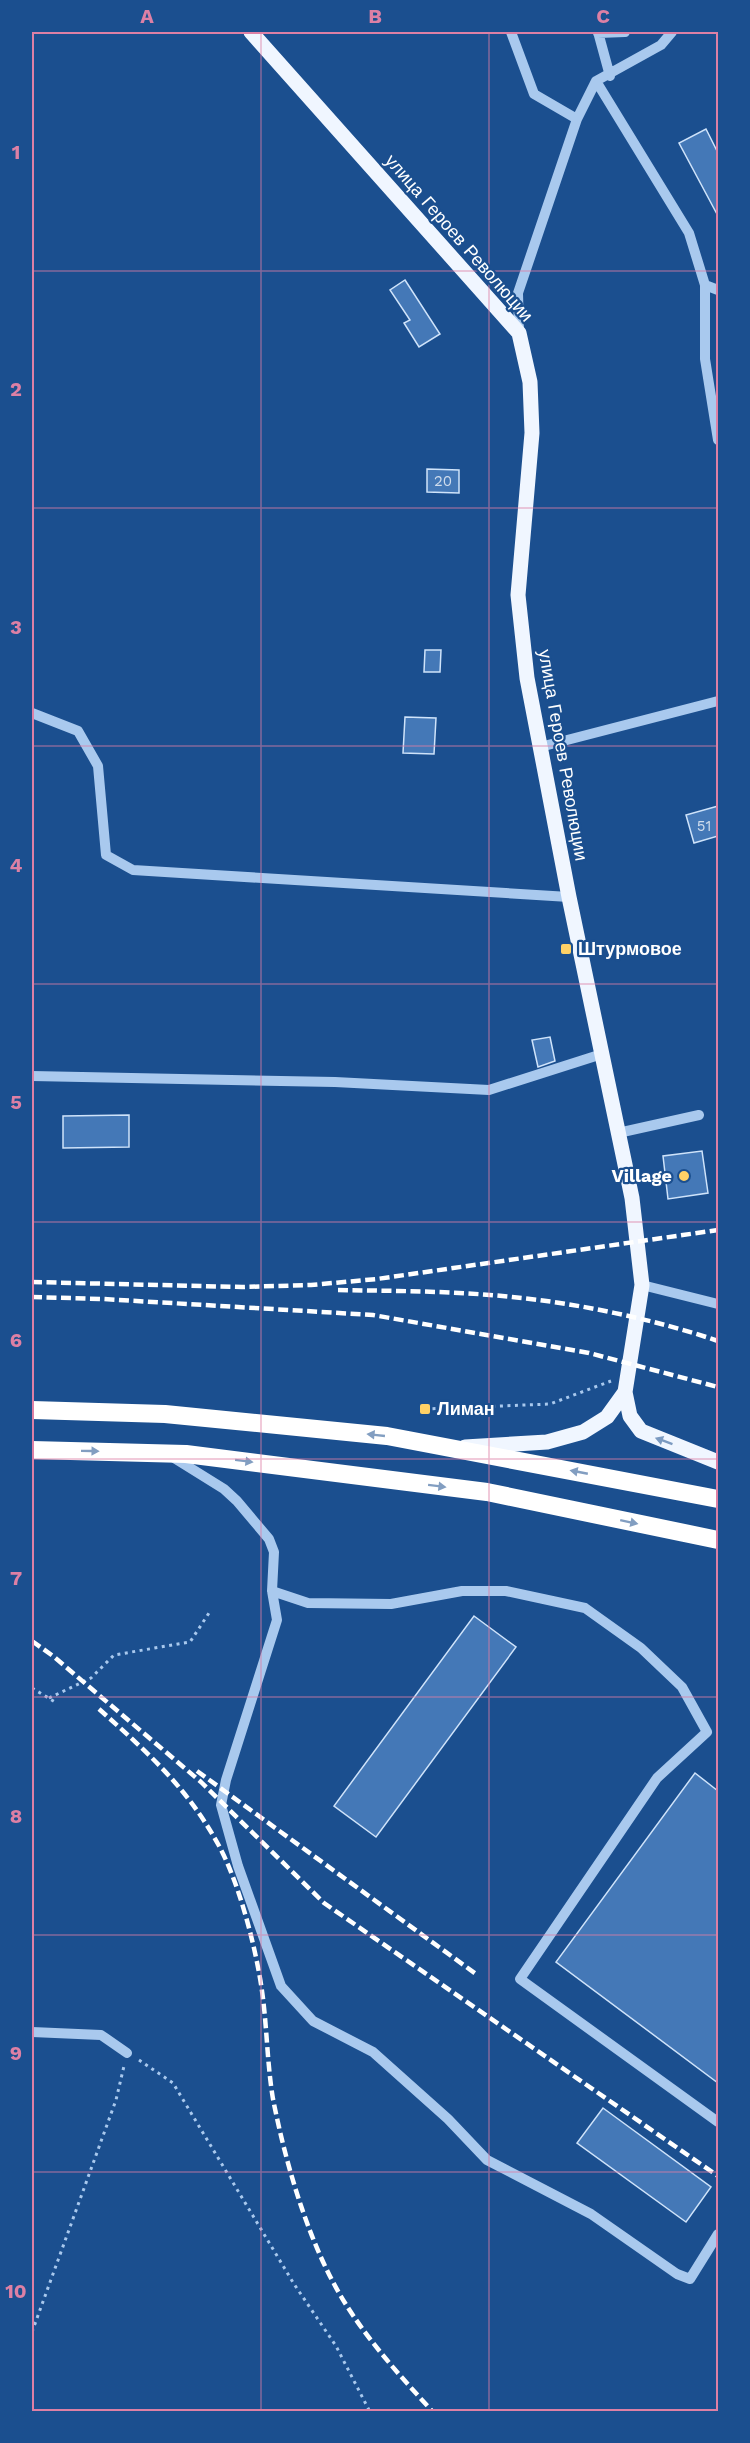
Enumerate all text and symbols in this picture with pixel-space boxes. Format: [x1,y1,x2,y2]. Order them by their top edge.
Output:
text: A [140,4,154,28]
text: B [368,4,382,28]
text: C [596,4,610,28]
text: 1 [12,140,20,164]
street label: улица Героев Революции [381,150,538,326]
text: 2 [10,377,22,401]
house number: 20 [434,472,452,490]
text: 3 [10,615,22,639]
street label: улица Героев Революции [535,647,592,862]
house number: 51 [697,817,711,835]
text: 4 [10,853,23,877]
place label: Штурмовое [578,938,682,959]
marker: Штурмовое [559,942,573,956]
text: 5 [10,1090,22,1114]
place label: Village [612,1165,672,1186]
marker: Village [677,1169,691,1183]
text: 6 [10,1328,22,1352]
place label: Лиман [437,1398,495,1419]
marker: Лиман [418,1402,432,1416]
one-way arrow [367,1430,386,1440]
one-way arrow [655,1436,673,1446]
one-way arrow [80,1447,99,1456]
one-way arrow [234,1457,253,1466]
one-way arrow [569,1467,588,1476]
one-way arrow [428,1481,447,1491]
one-way arrow [620,1517,638,1527]
text: 7 [10,1566,22,1590]
text: 8 [10,1804,22,1828]
text: 9 [10,2041,22,2065]
text: 10 [5,2279,27,2303]

